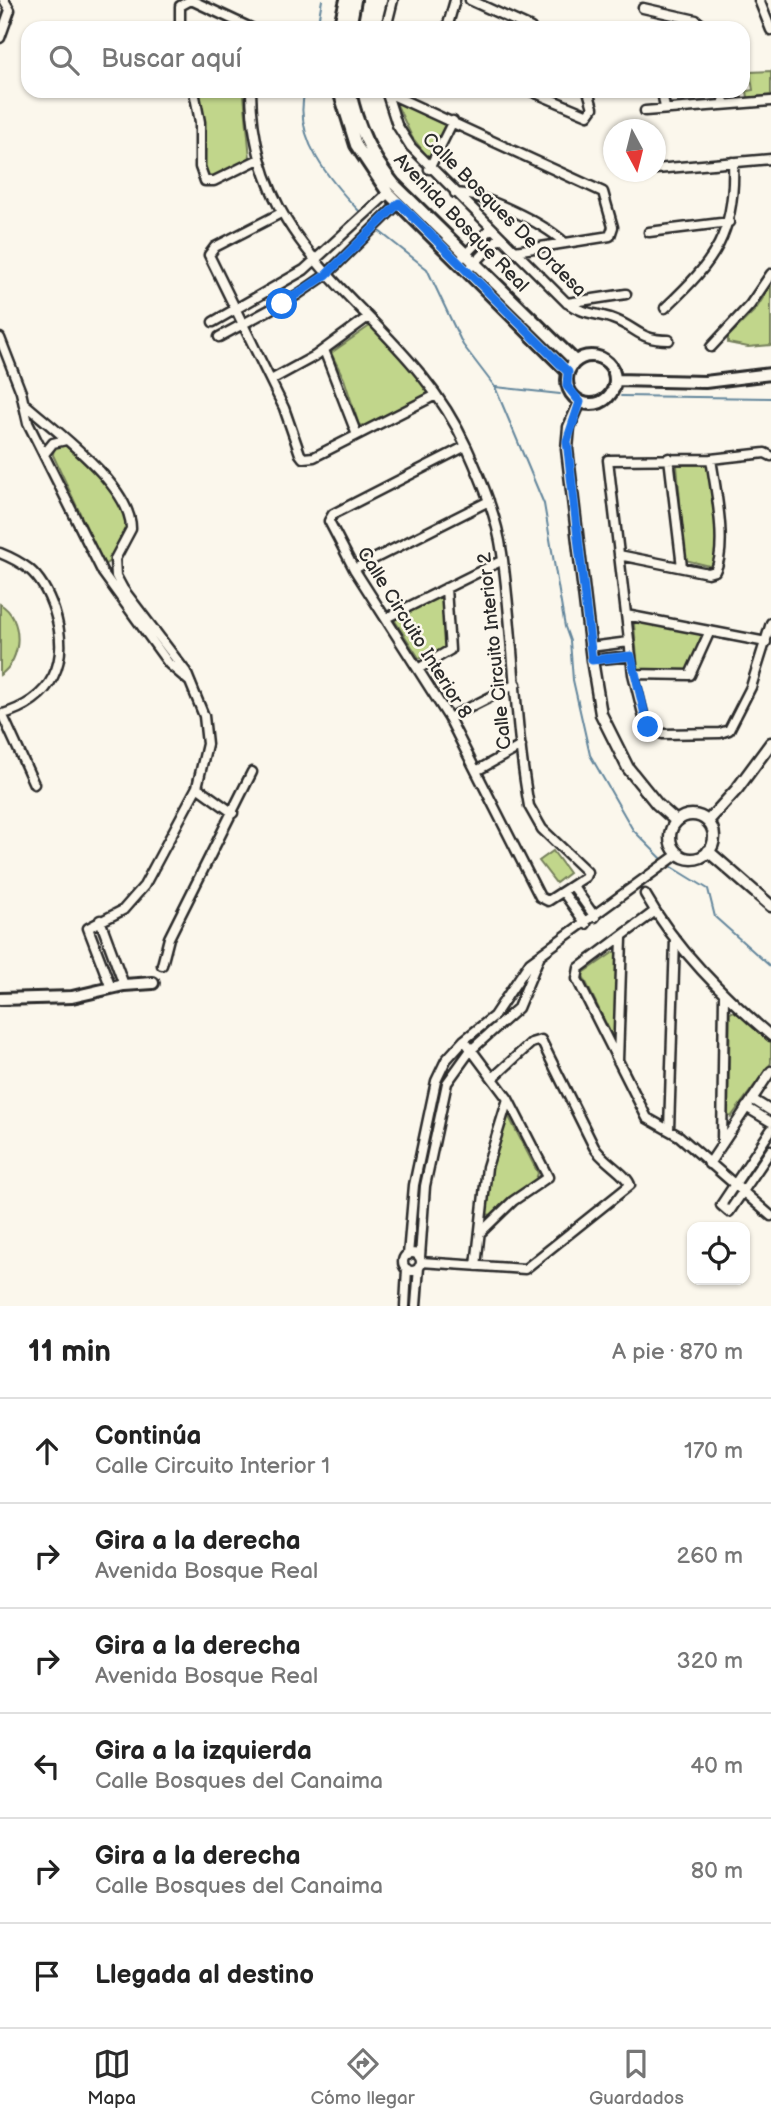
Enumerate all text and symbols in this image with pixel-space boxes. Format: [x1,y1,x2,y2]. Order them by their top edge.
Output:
search box [21,21,750,98]
icon: search [45,41,83,79]
text: Buscar aquí [101,44,242,75]
north arrow [603,119,666,182]
street label: Calle Bosques De Ordesa [417,128,591,302]
street label: Avenida Bosque Real [389,149,533,297]
route start [266,288,297,319]
street label: Calle Circuito Interior 8 [352,543,476,723]
street label: Calle Circuito Interior 2 [473,550,517,751]
route end [632,711,663,742]
map controls [687,1222,750,1285]
button: locate [687,1222,750,1285]
text: 11 min [28,1334,111,1370]
text: A pie · 870 m [612,1338,743,1366]
text: Continúa [95,1421,202,1452]
icon: ahead [28,1432,66,1470]
text: 170 m [684,1437,743,1465]
text: Calle Circuito Interior 1 [95,1452,330,1480]
text: Gira a la derecha [95,1526,301,1557]
icon: right [28,1537,66,1575]
text: 260 m [677,1542,743,1570]
text: Avenida Bosque Real [95,1557,318,1585]
text: Gira a la derecha [95,1631,301,1662]
icon: right [28,1642,66,1680]
text: 320 m [677,1647,743,1675]
text: Avenida Bosque Real [95,1662,318,1690]
text: Gira a la izquierda [95,1736,312,1767]
icon: left [28,1747,66,1785]
text: 40 m [690,1752,743,1780]
text: Calle Bosques del Canaima [95,1767,383,1795]
text: Gira a la derecha [95,1841,301,1872]
icon: right [28,1852,66,1890]
text: 80 m [691,1857,743,1885]
text: Calle Bosques del Canaima [95,1872,383,1900]
icon: arrive [28,1957,66,1995]
text: Llegada al destino [95,1960,314,1991]
tab: Mapa [87,2045,136,2110]
tab: Cómo llegar [310,2045,415,2110]
tab: Guardados [589,2045,684,2110]

